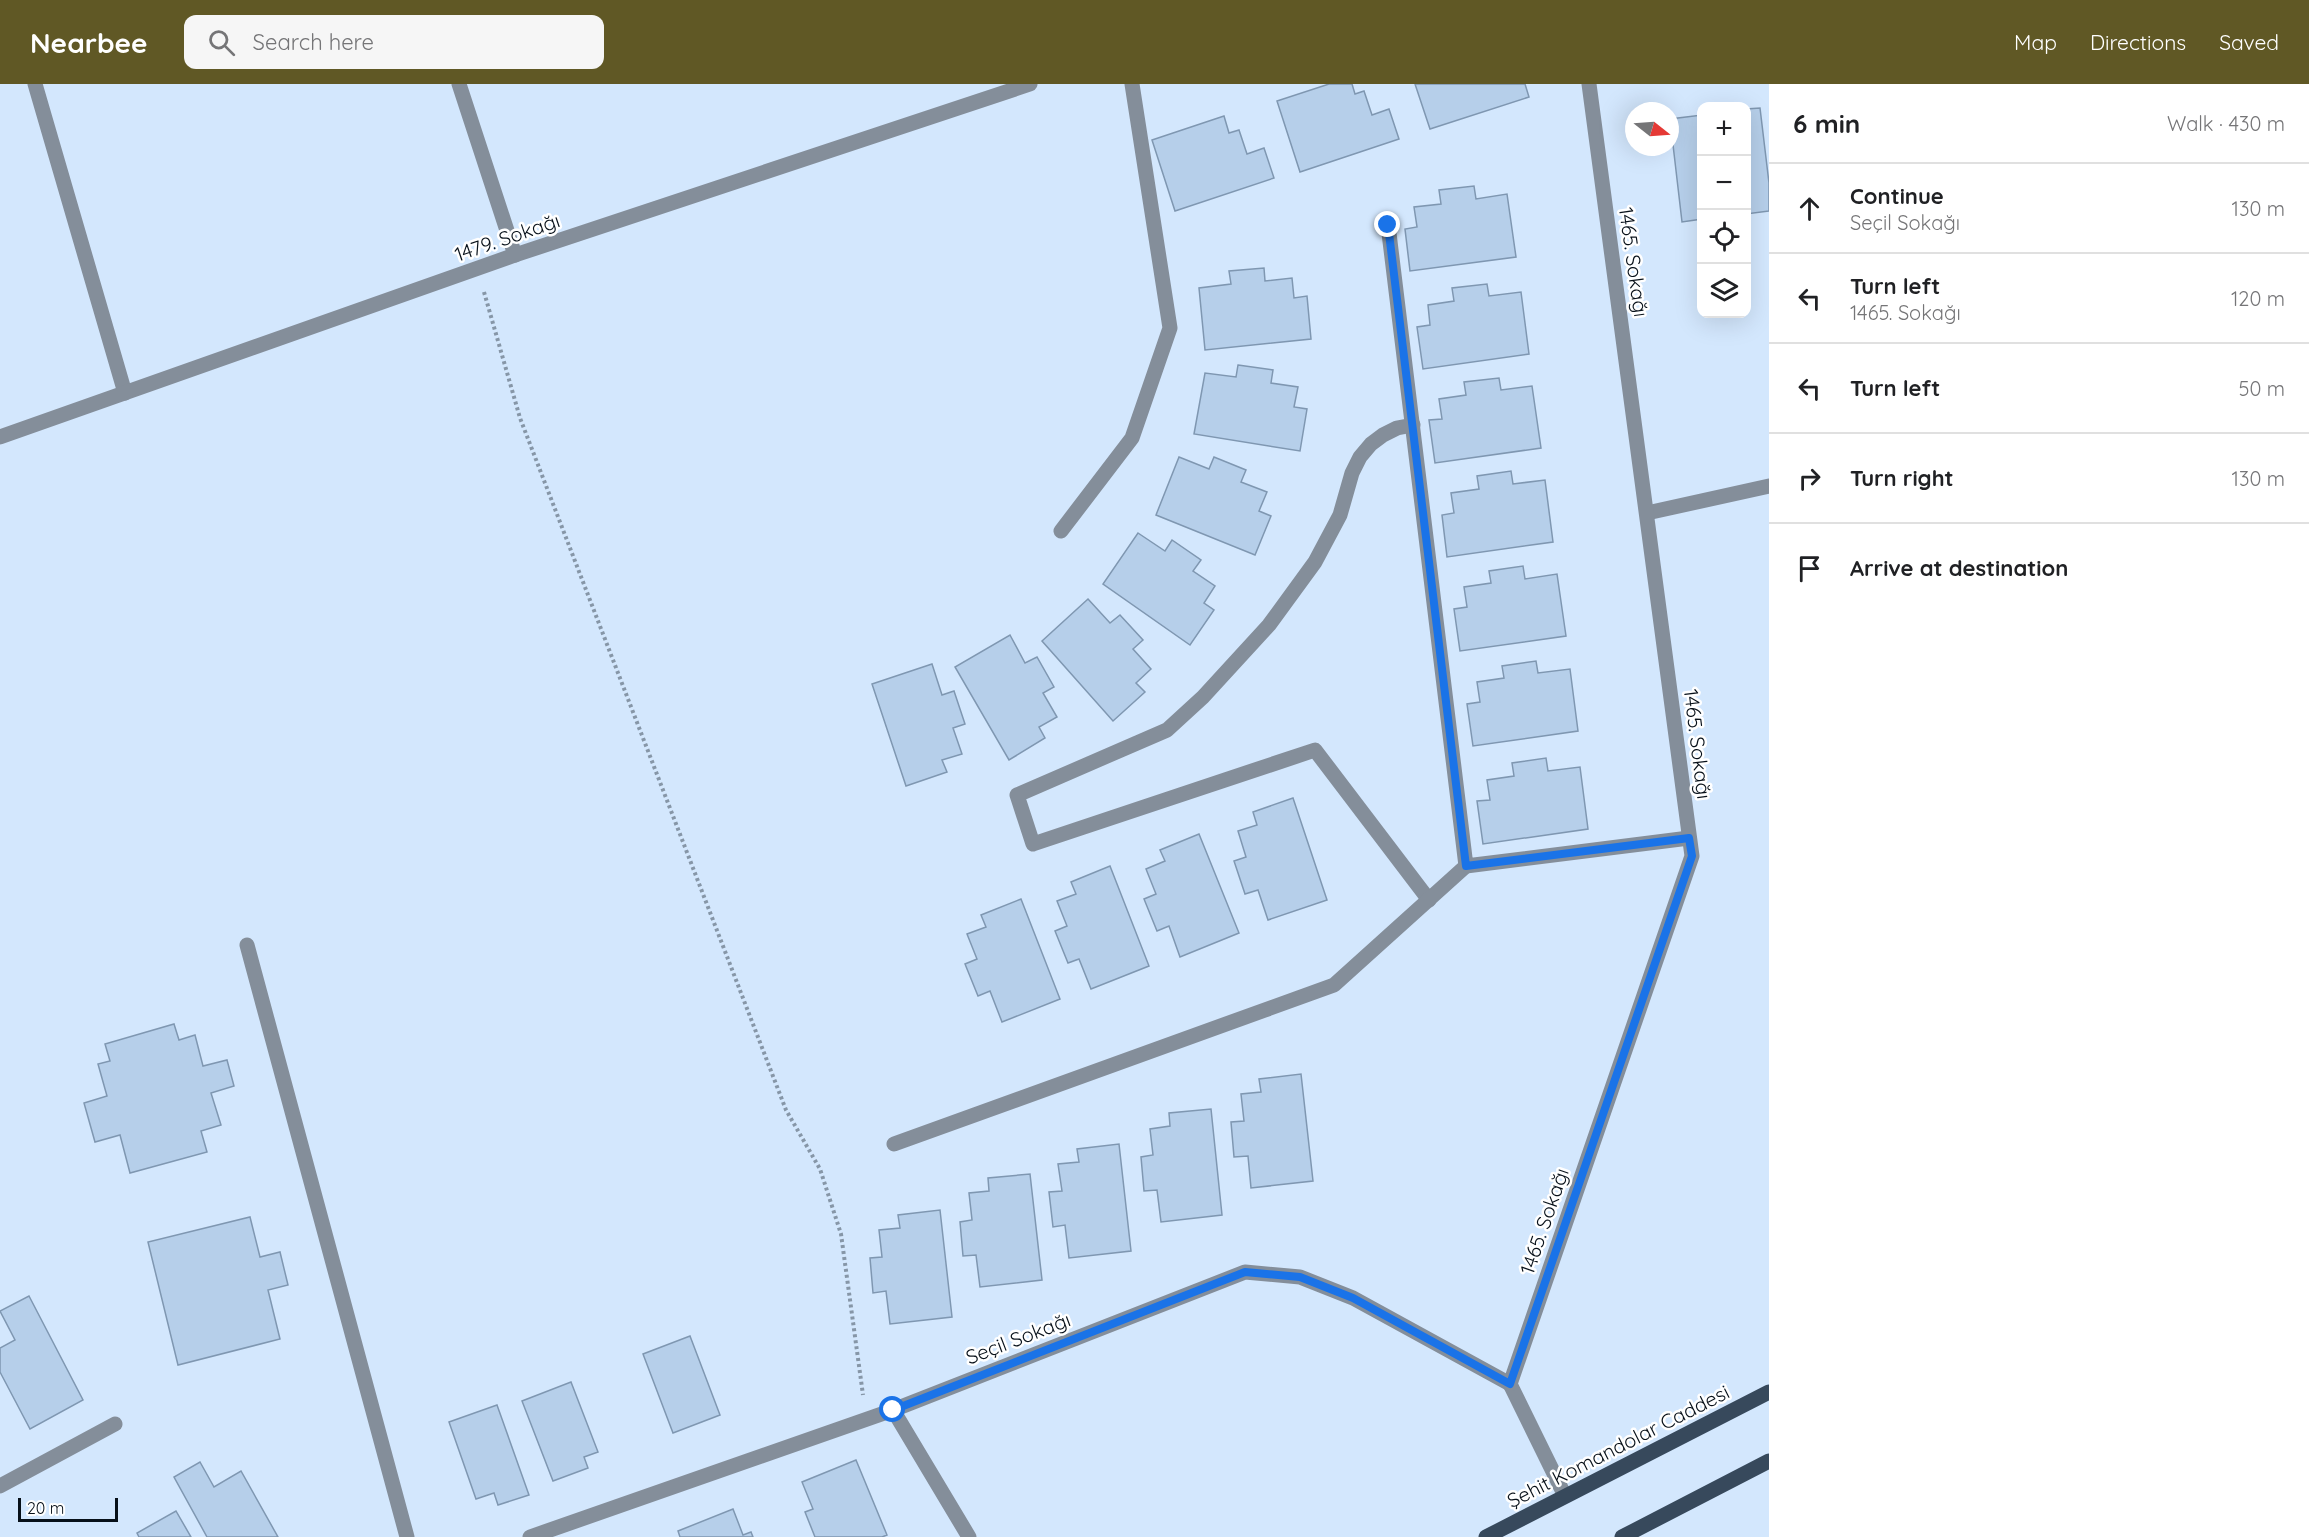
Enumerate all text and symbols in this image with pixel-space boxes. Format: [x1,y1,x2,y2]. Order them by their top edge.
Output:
search box [184,15,604,69]
text: Nearbee [30,25,148,60]
icon: search [205,26,238,59]
text: Search here [253,28,374,56]
text: Map [2014,29,2057,55]
text: Directions [2090,29,2186,55]
text: Saved [2219,29,2279,55]
north arrow [1625,102,1679,156]
map controls [1697,102,1751,318]
button: + [1697,102,1751,156]
text: 6 min [1793,107,1860,140]
text: Walk · 430 m [2167,111,2285,136]
button: − [1697,156,1751,210]
text: Continue [1850,182,1944,210]
icon: ahead [1793,192,1826,225]
text: 130 m [2232,196,2285,221]
street label: 1465. Sokağı [1614,205,1654,319]
street label: 1479. Sokağı [451,207,563,267]
button: locate [1697,210,1751,264]
text: Seçil Sokağı [1850,210,1960,235]
route end [1374,211,1400,237]
button: layers [1697,264,1751,318]
text: Turn left [1850,272,1940,300]
icon: left [1793,282,1826,315]
text: 120 m [2231,286,2285,311]
text: 1465. Sokağı [1850,300,1961,325]
icon: left [1793,372,1826,405]
text: Turn left [1850,374,1940,402]
text: 50 m [2239,376,2285,401]
icon: right [1793,462,1826,495]
text: Turn right [1850,464,1954,492]
text: 130 m [2232,466,2285,491]
icon: arrive [1793,552,1826,585]
text: Arrive at destination [1850,554,2068,582]
street label: 1465. Sokağı [1679,688,1717,800]
street label: 1465. Sokağı [1514,1165,1574,1277]
street label: Seçil Sokağı [962,1307,1074,1369]
street label: Şehit Komandolar Caddesi [1503,1379,1733,1513]
route start [879,1396,905,1422]
scale bar [18,1495,118,1522]
text: 20 m [27,1498,64,1518]

